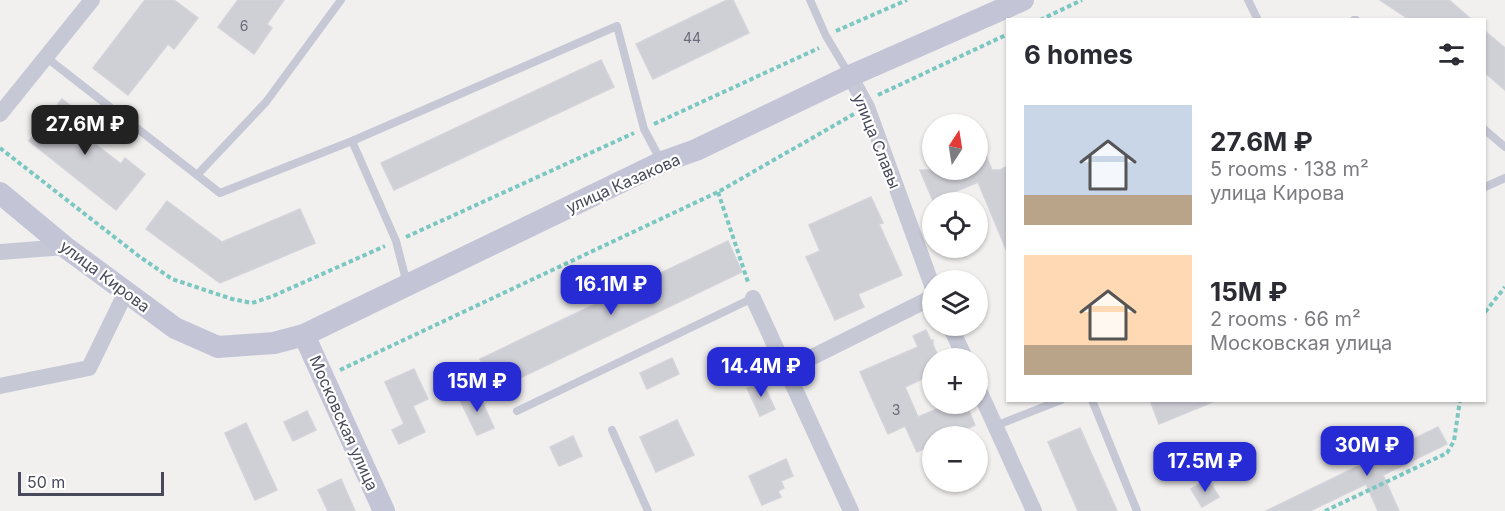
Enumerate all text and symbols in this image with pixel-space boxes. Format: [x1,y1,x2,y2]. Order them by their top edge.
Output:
house number: 6 [240,17,248,34]
house number: 44 [683,29,701,46]
icon: filters [1435,38,1468,71]
text: 6 homes [1024,39,1133,70]
street label: улица Славы [849,91,905,191]
pin: 27.6M ₽ [30,105,140,156]
text: 27.6M ₽ [45,112,125,136]
north arrow [922,114,988,180]
map controls [922,114,988,492]
text: 27.6M ₽ [1210,126,1313,157]
icon: home [1072,129,1144,201]
street label: улица Казакова [563,149,683,217]
text: 5 rooms · 138 m² [1210,157,1369,181]
text: улица Кирова [1210,181,1345,205]
button: locate [922,192,988,258]
street label: улица Кирова [56,236,154,316]
pin: 16.1M ₽ [556,265,666,316]
button: layers [922,270,988,336]
text: 16.1M ₽ [575,272,647,296]
text: 15M ₽ [1210,276,1288,307]
icon: home [1072,279,1144,351]
text: 2 rooms · 66 m² [1210,307,1361,331]
text: Московская улица [1210,331,1392,355]
pin: 14.4M ₽ [706,347,816,398]
button: + [922,348,988,414]
street label: Московская улица [305,352,383,494]
text: 14.4M ₽ [721,354,801,378]
pin: 15M ₽ [435,362,519,413]
text: 15M ₽ [447,369,507,393]
house number: 3 [892,401,900,418]
button: − [922,426,988,492]
pin: 30M ₽ [1325,426,1409,477]
text: 30M ₽ [1335,433,1399,457]
pin: 17.5M ₽ [1150,442,1260,493]
text: 17.5M ₽ [1167,449,1243,473]
scale bar [18,469,164,496]
text: 50 m [27,472,65,492]

